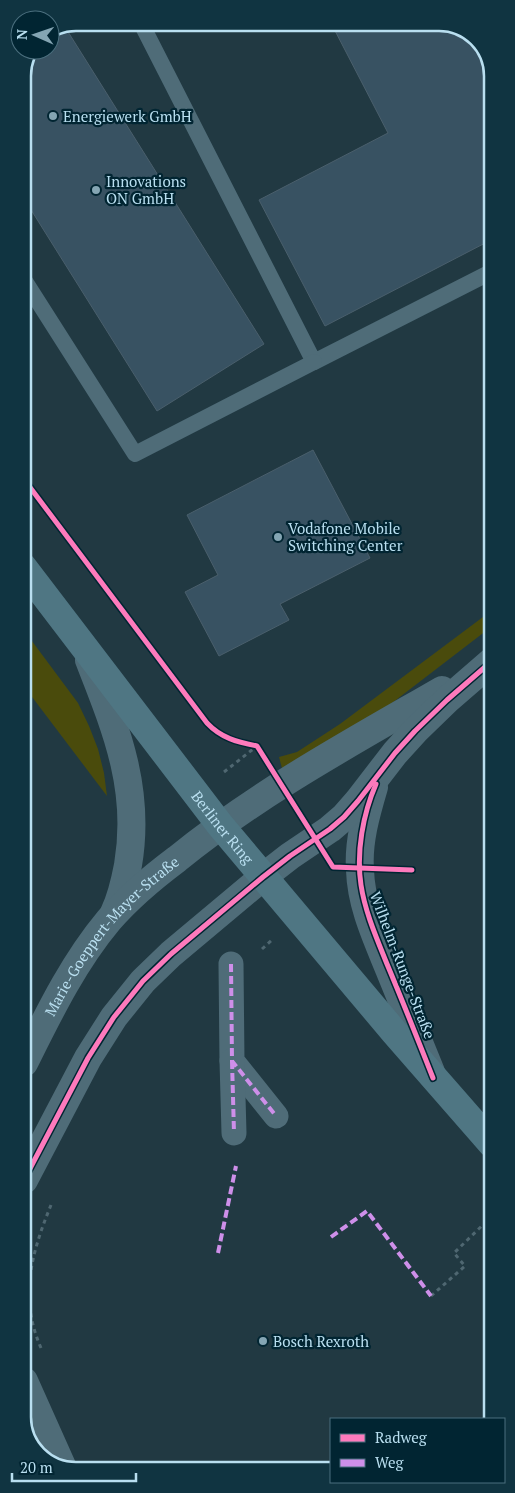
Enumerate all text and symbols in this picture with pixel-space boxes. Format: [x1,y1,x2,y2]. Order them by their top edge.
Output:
north arrow [10,10,60,60]
text: N [12,29,31,40]
place label: Energiewerk GmbH [63,106,192,126]
marker: Energiewerk GmbH [47,110,59,122]
place label: Innovations ON GmbH [106,171,186,208]
marker: Innovations ON GmbH [90,184,102,196]
place label: Vodafone Mobile Switching Center [288,518,403,555]
marker: Vodafone Mobile Switching Center [272,531,284,543]
street label: Berliner Ring [187,787,259,869]
street label: Marie-Goeppert-Mayer-Straße [40,851,183,1019]
street label: Wilhelm-Runge-Straße [366,889,440,1041]
place label: Bosch Rexroth [273,1331,369,1351]
marker: Bosch Rexroth [257,1335,269,1347]
legend [330,1418,505,1483]
text: Radweg [375,1427,428,1447]
scale bar [12,1450,136,1482]
text: Weg [375,1452,405,1472]
text: 20 m [20,1457,53,1477]

